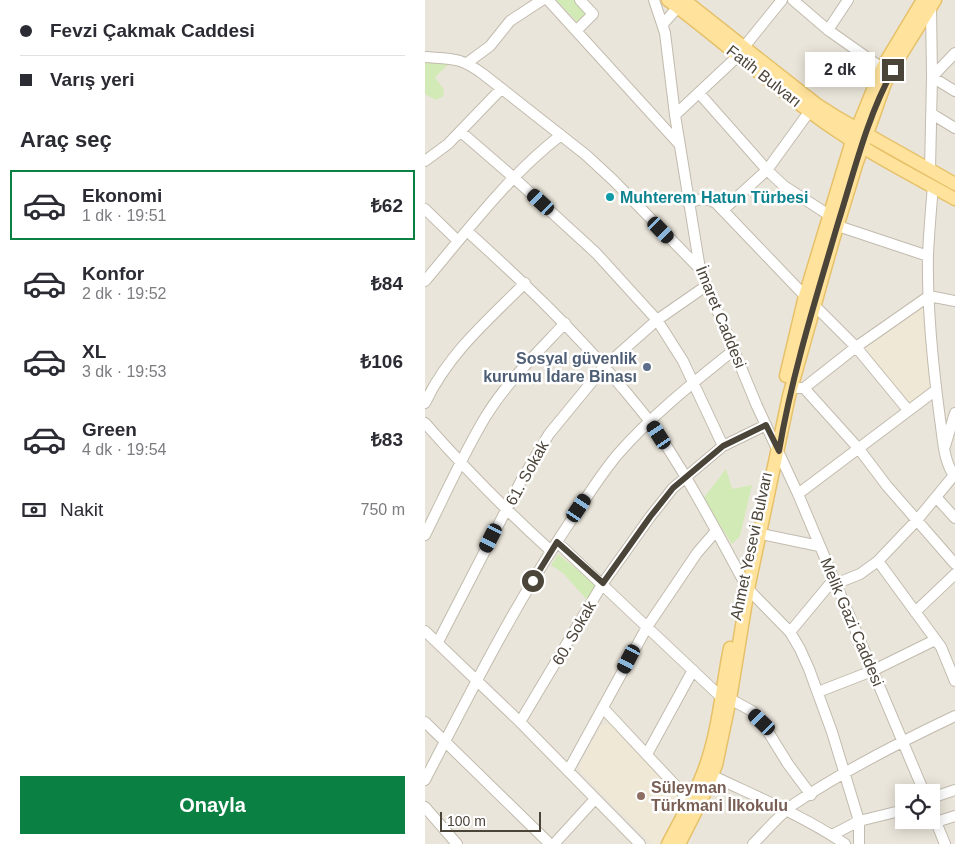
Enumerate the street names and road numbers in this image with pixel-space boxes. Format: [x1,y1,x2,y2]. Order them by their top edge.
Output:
street label: Fatih Bulvarı [723,42,805,110]
street label: İmaret Caddesi [693,263,750,370]
street label: 61. Sokak [502,437,552,508]
street label: Ahmet Yesevi Bulvarı [727,470,775,622]
street label: Melik Gazi Caddesi [817,555,887,689]
street label: 60. Sokak [549,597,600,668]

